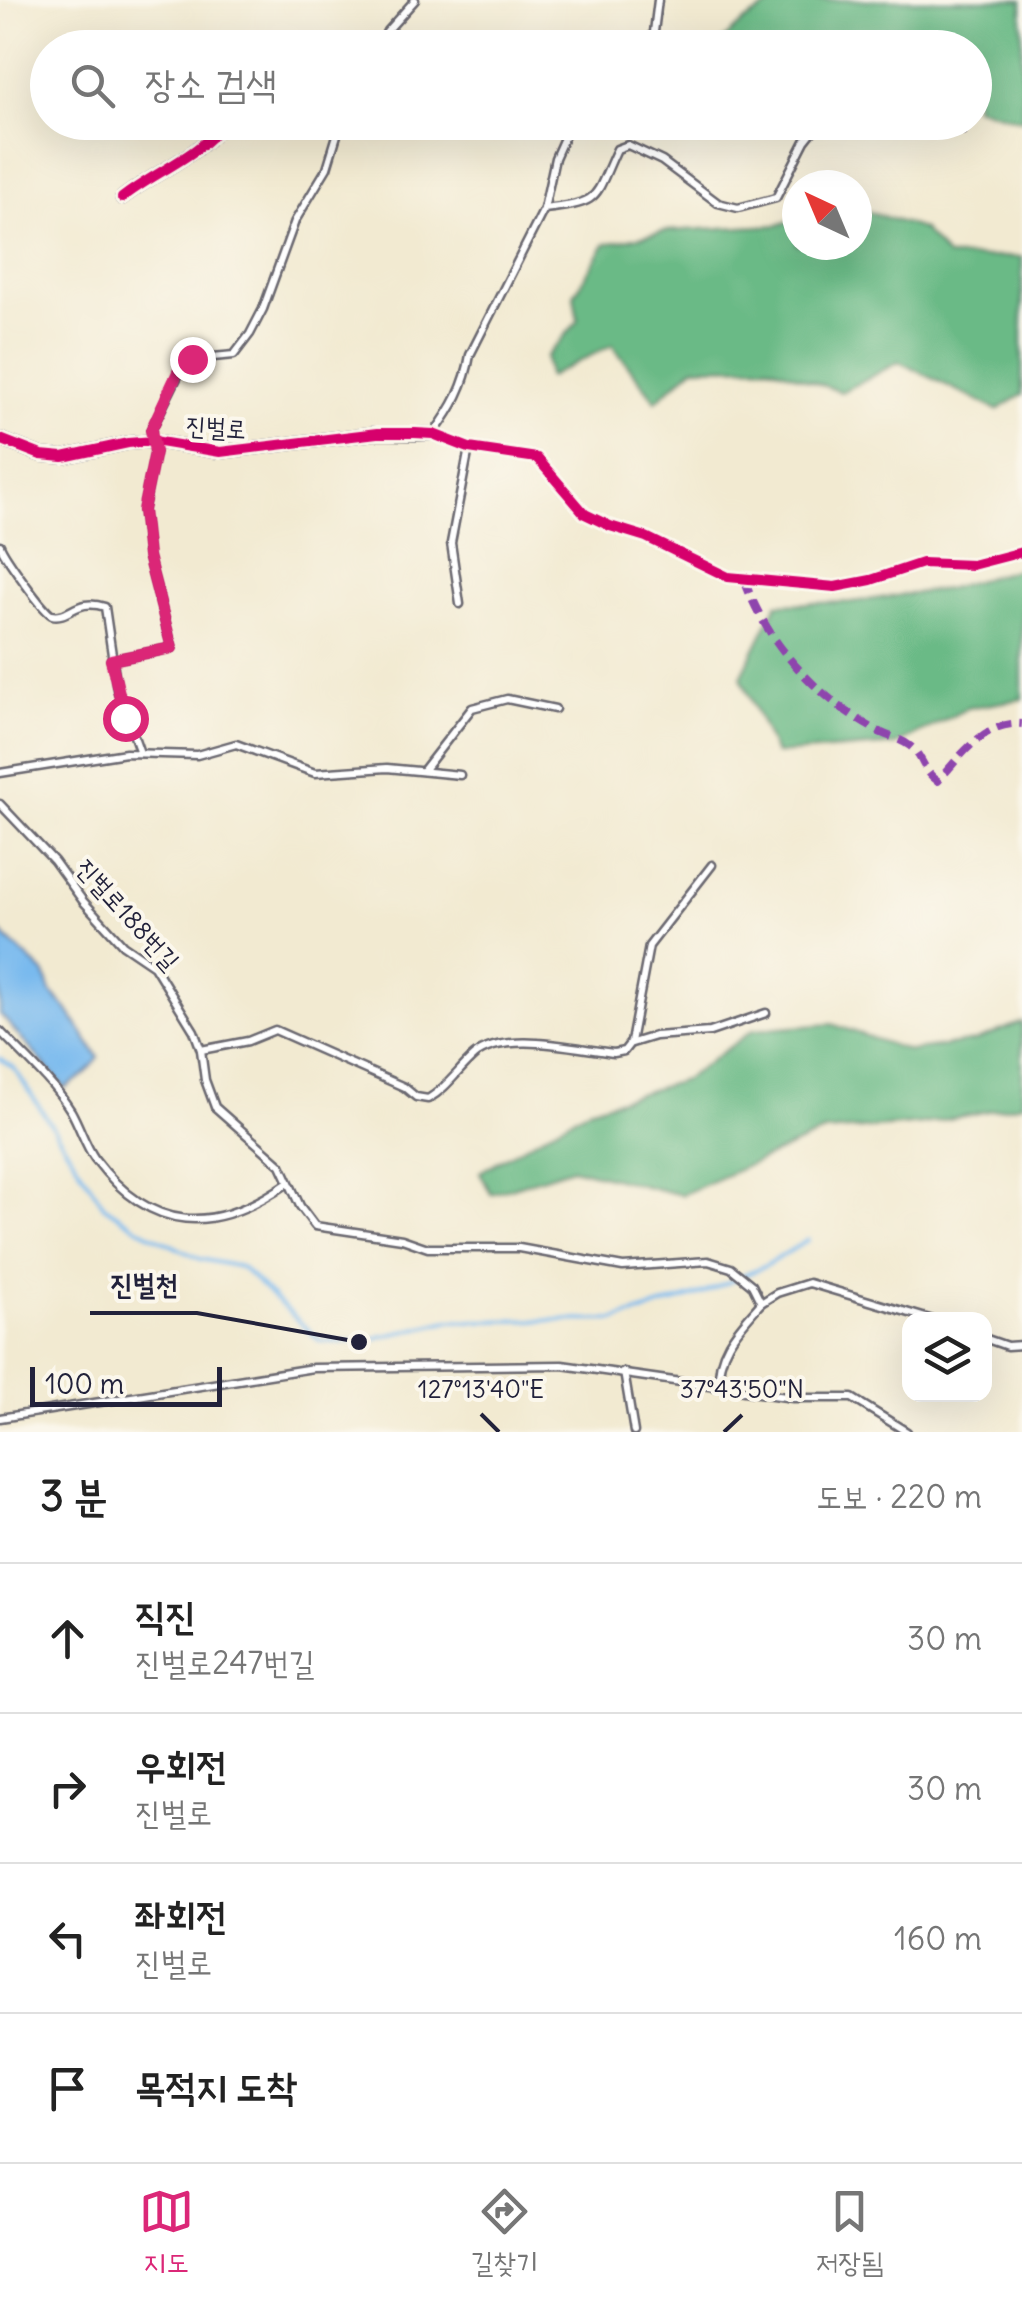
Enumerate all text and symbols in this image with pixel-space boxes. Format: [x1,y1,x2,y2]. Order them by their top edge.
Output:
search box [30,30,992,140]
icon: search [65,58,120,113]
text: 장소 검색 [145,60,276,107]
north arrow [782,170,872,260]
route end [170,337,216,383]
street label: 진벌로 [185,409,247,445]
route start [103,696,149,742]
street label: 진벌로188번길 [70,852,186,976]
callout: 진벌천 [90,1255,197,1313]
text: 진벌천 [110,1266,178,1302]
map controls [902,1312,992,1402]
button: layers [902,1312,992,1402]
scale bar [30,1362,222,1406]
text: 100 m [45,1366,124,1402]
text: 127°13'40"E [418,1373,544,1405]
text: 37°43'50"N [680,1373,804,1405]
text: 3 분 [40,1470,108,1522]
text: 도보 · 220 m [816,1476,982,1517]
text: 직진 [135,1592,196,1639]
icon: ahead [40,1611,95,1666]
text: 30 m [907,1618,982,1659]
text: 진벌로247번길 [135,1642,315,1683]
text: 우회전 [135,1742,227,1789]
icon: right [40,1761,95,1816]
text: 30 m [907,1768,982,1809]
text: 진벌로 [135,1792,212,1833]
text: 좌회전 [135,1892,227,1939]
icon: left [40,1911,95,1966]
text: 160 m [894,1918,982,1959]
text: 진벌로 [135,1942,212,1983]
icon: arrive [40,2061,95,2116]
text: 목적지 도착 [135,2063,297,2110]
tab: 지도 [139,2184,194,2282]
tab: 길찾기 [471,2184,538,2282]
tab: 저장됨 [816,2184,883,2282]

